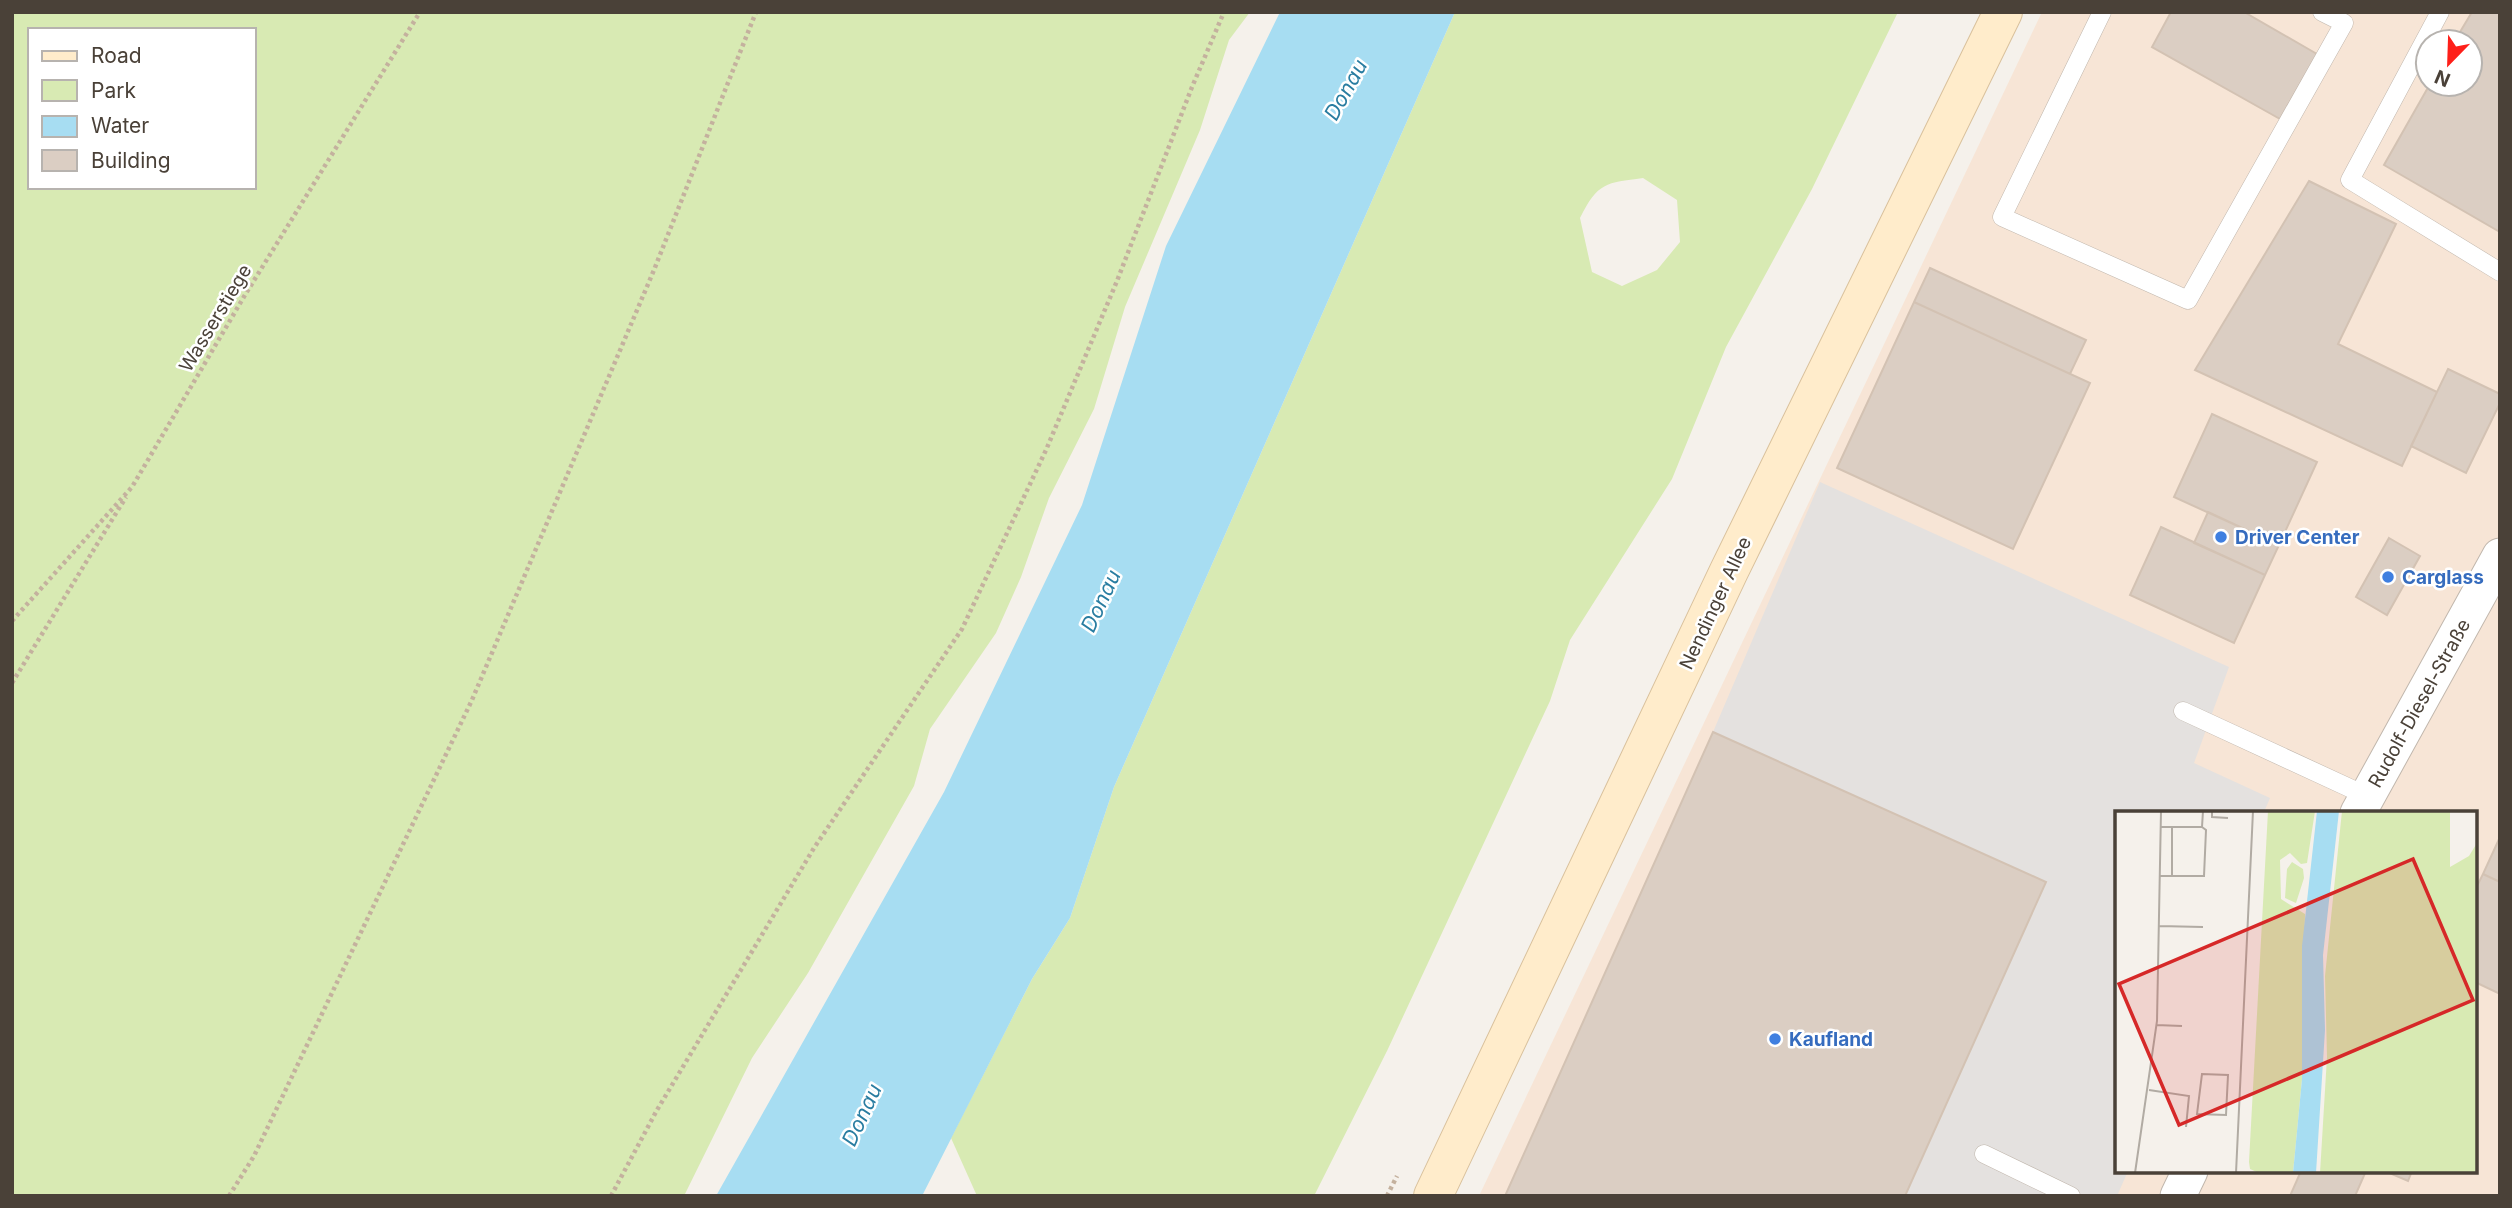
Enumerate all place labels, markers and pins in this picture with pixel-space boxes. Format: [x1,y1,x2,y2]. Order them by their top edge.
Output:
place label: Driver Center [2235,526,2360,549]
marker: Driver Center [2213,529,2229,545]
place label: Carglass [2402,566,2484,589]
marker: Carglass [2380,569,2396,585]
place label: Kaufland [1789,1028,1873,1051]
marker: Kaufland [1767,1031,1783,1047]

